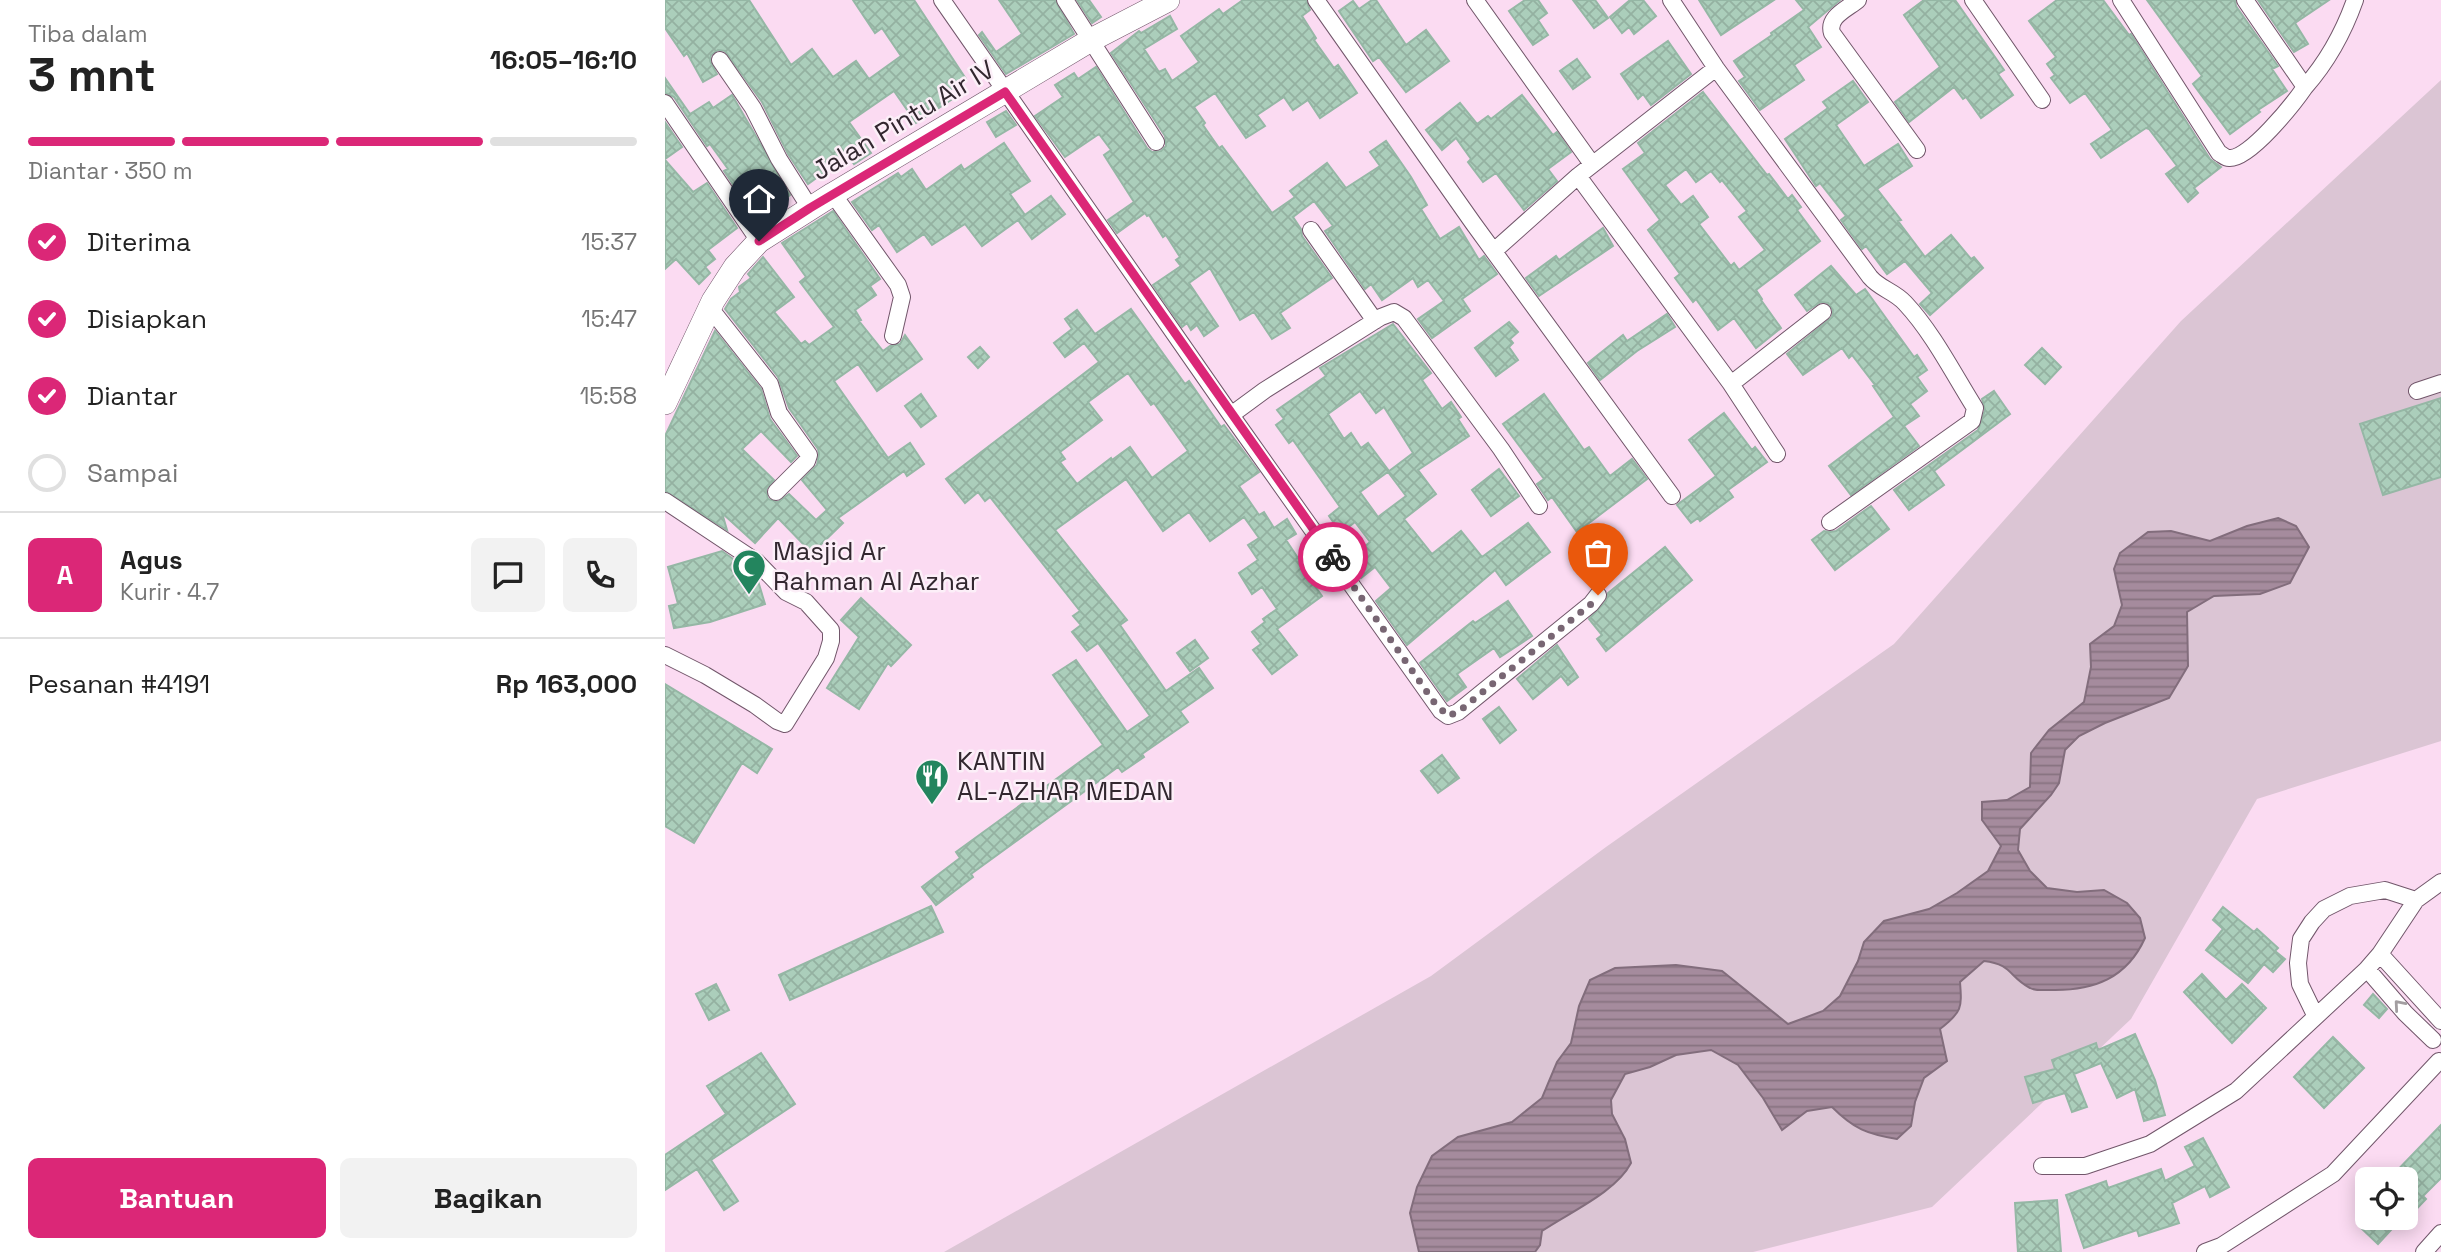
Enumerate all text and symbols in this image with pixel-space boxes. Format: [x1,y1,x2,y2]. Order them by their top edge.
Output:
text: Tiba dalam [28,19,148,49]
text: 16:05–16:10 [490,43,637,77]
text: 3 mnt [28,46,156,104]
street label: Jalan Pintu Air IV [805,52,1001,188]
text: Diantar · 350 m [28,156,193,186]
pin [729,169,789,241]
icon: home [740,180,778,218]
icon: check [28,223,66,261]
text: Diterima [87,225,191,259]
text: 15:37 [581,227,637,257]
icon: check [28,300,66,338]
text: Disiapkan [87,302,207,336]
text: 15:47 [581,304,637,334]
icon: check [28,377,66,415]
text: Diantar [87,379,178,413]
text: 15:58 [580,381,637,411]
text: Sampai [87,456,178,490]
courier [1298,522,1368,592]
pin [1568,523,1628,595]
place label: Masjid Ar Rahman Al Azhar [773,534,980,598]
icon: bag [1579,534,1617,572]
button: chat [471,538,545,612]
button: phone [563,538,637,612]
icon: bike [1314,538,1352,576]
text: Agus [120,543,183,577]
mosque icon: Masjid Ar Rahman Al Azhar [730,547,768,596]
text: A [57,558,73,592]
text: Kurir · 4.7 [120,577,219,607]
text: Pesanan #4191 [28,667,210,701]
text: Rp 163,000 [496,667,637,701]
place label: KANTIN AL-AZHAR MEDAN [957,744,1174,808]
restaurant icon: KANTIN AL-AZHAR MEDAN [913,757,951,806]
one-way arrow [2395,1001,2407,1014]
button: Bantuan [28,1158,326,1238]
button: Bagikan [340,1158,637,1238]
map controls [2355,1167,2418,1230]
button: locate [2355,1167,2418,1230]

